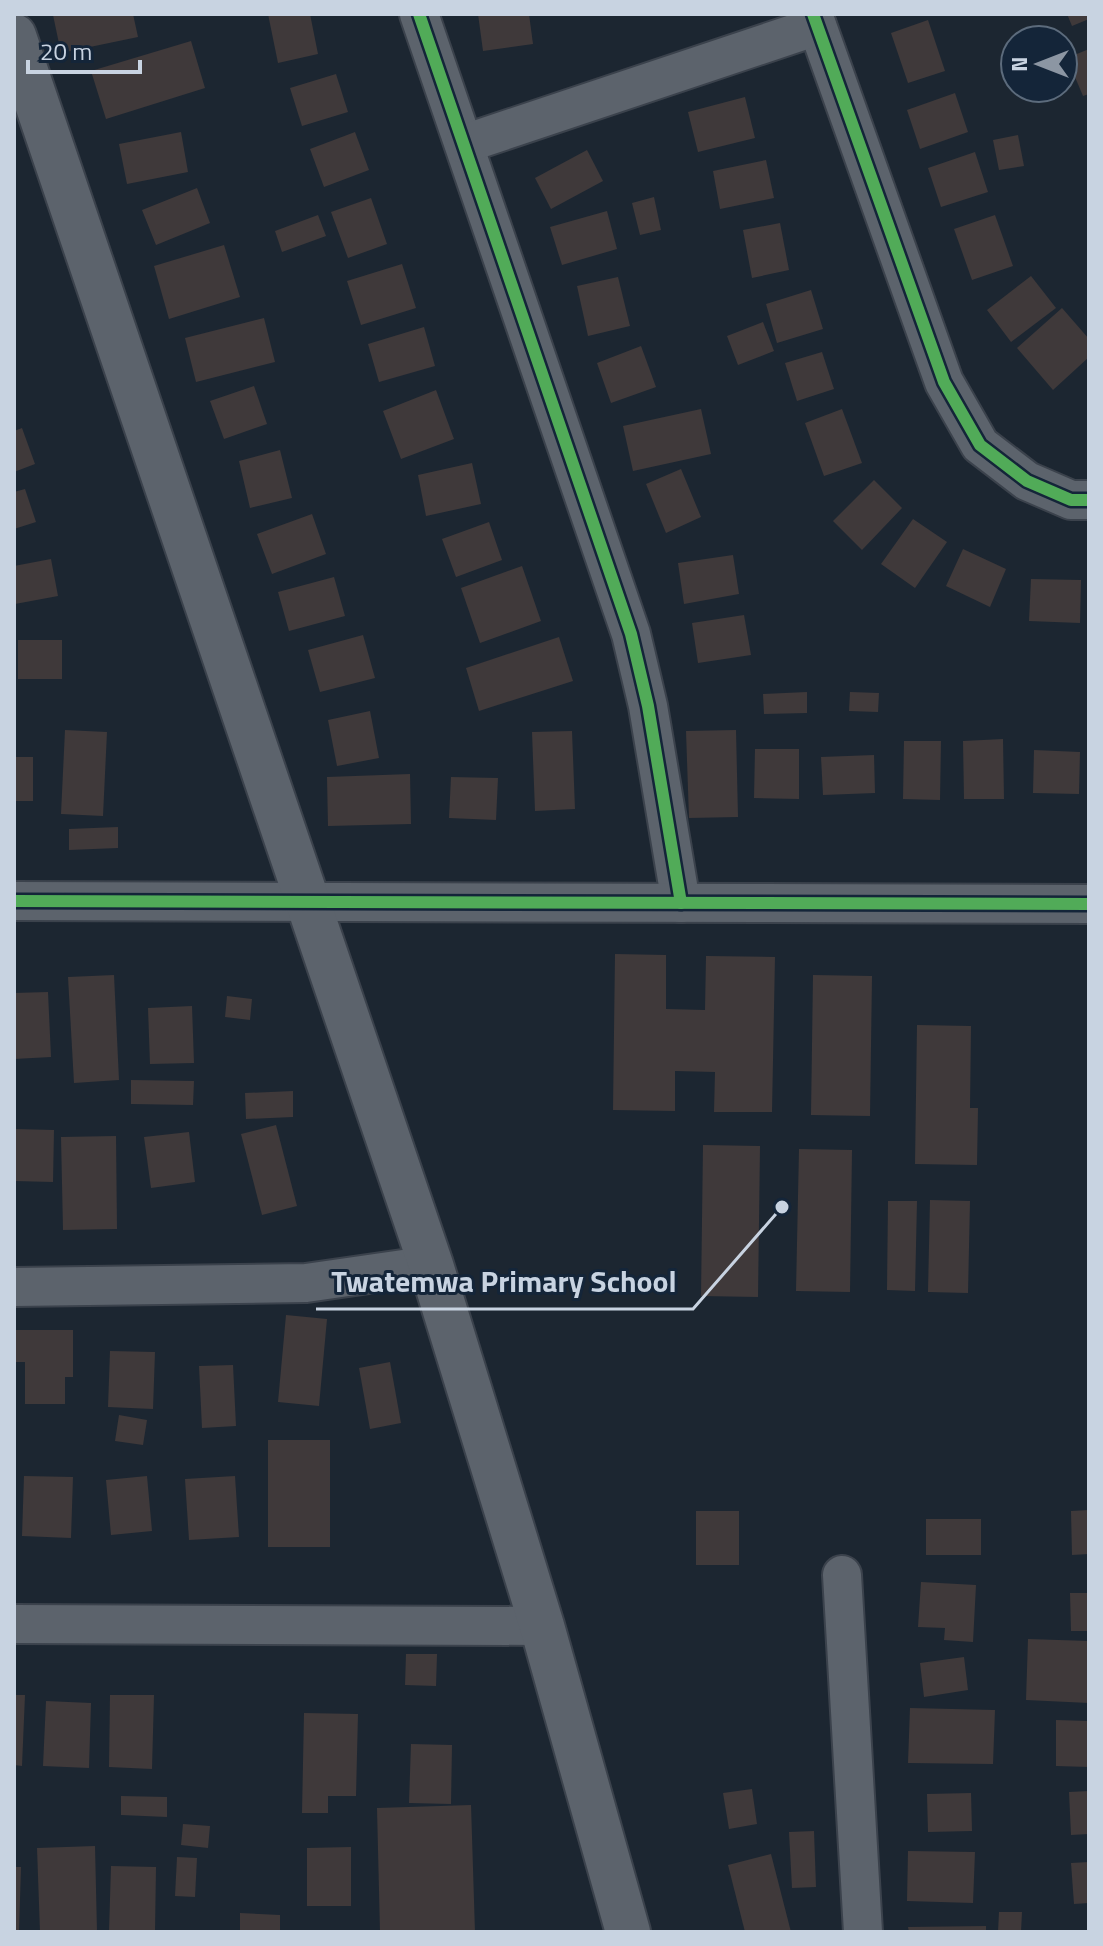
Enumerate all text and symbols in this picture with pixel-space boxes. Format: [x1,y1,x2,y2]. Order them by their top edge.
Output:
scale bar [28,24,140,74]
north arrow [999,24,1079,104]
text: 20 m [40,33,92,69]
text: N [1002,56,1036,72]
callout: Twatemwa Primary School [316,1255,693,1309]
text: Twatemwa Primary School [331,1258,677,1304]

